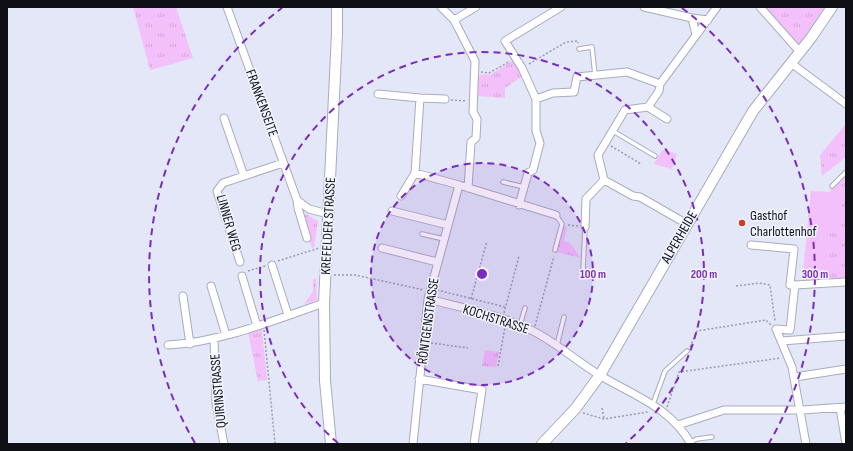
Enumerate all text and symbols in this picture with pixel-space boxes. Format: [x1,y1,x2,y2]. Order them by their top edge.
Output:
street label: FRANKENSEITE [242,67,282,139]
street label: KREFELDER STRASSE [317,177,339,275]
street label: LINNER WEG [213,193,245,253]
place label: Gasthof Charlottenhof [750,207,817,240]
street label: ALPERHEIDE [657,208,701,267]
marker: Gasthof Charlottenhof [737,218,747,228]
centre of rings [475,267,489,281]
text: 100 m [580,267,606,282]
text: 200 m [691,267,717,282]
text: 300 m [802,267,828,282]
street label: RÖNTGENSTRASSE [414,276,443,365]
street label: KOCHSTRASSE [461,300,531,338]
street label: QUIRINSTRASSE [206,353,230,429]

